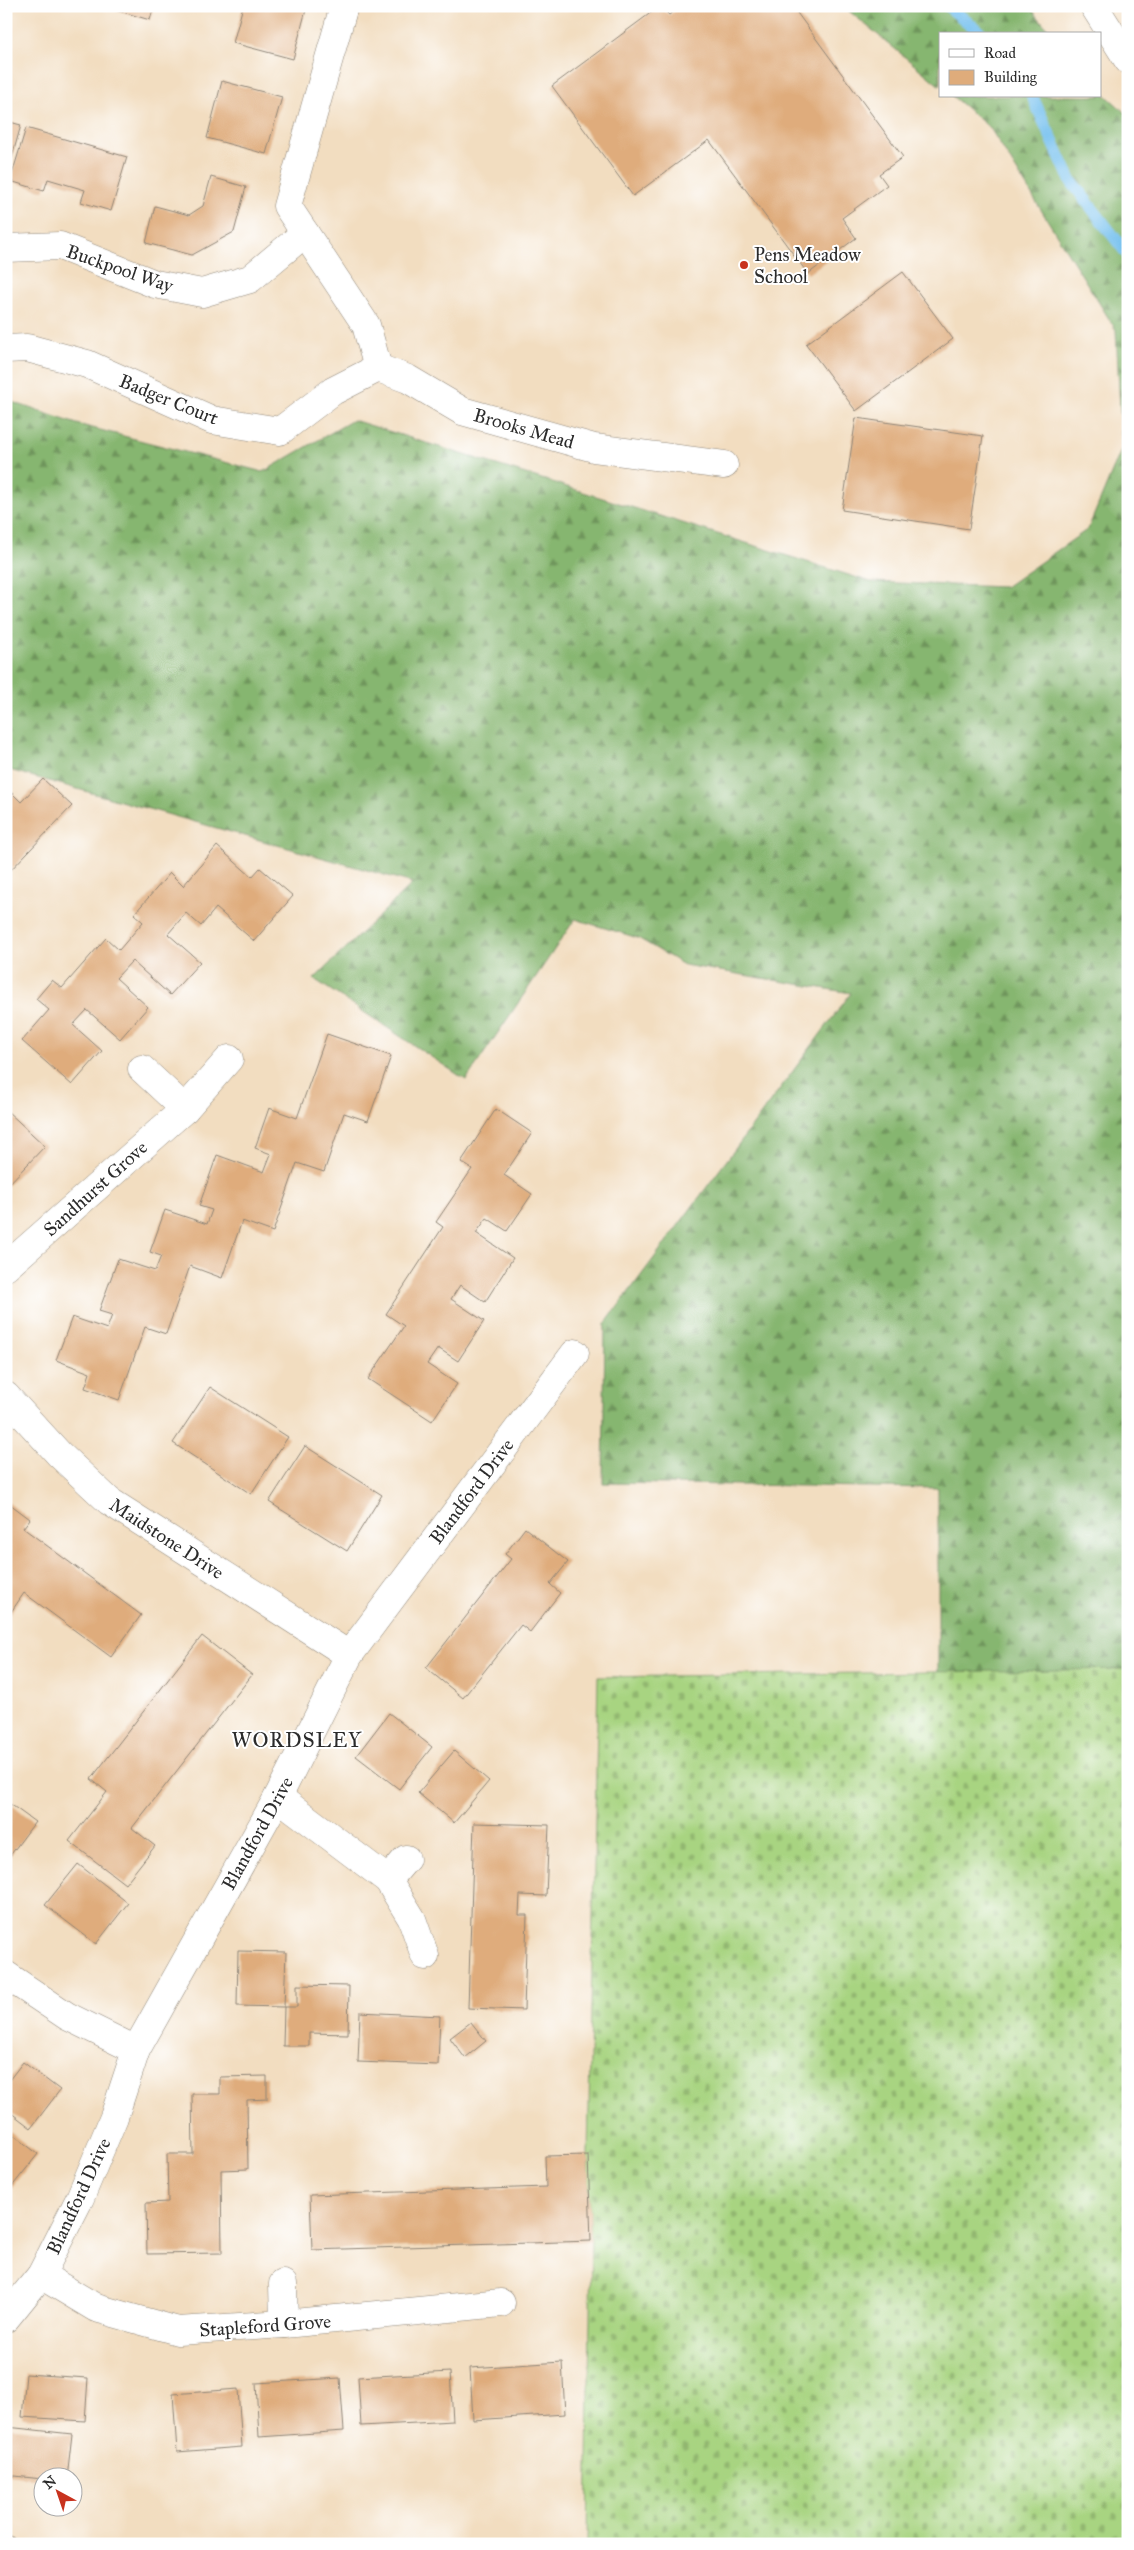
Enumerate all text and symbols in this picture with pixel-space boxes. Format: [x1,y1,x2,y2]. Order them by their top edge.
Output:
legend [939,32,1102,98]
text: Road [984,44,1016,62]
text: Building [984,68,1038,86]
street label: Buckpool Way [63,239,177,298]
place label: Pens Meadow School [754,243,861,288]
marker: Pens Meadow School [738,259,750,271]
street label: Badger Court [116,369,222,431]
street label: Brooks Mead [471,403,577,454]
street label: Sandhurst Grove [39,1136,152,1241]
street label: Blandford Drive [424,1434,519,1549]
street label: Maidstone Drive [105,1493,228,1584]
district label: WORDSLEY [232,1727,362,1753]
street label: Blandford Drive [217,1772,298,1894]
street label: Blandford Drive [41,2134,116,2258]
street label: Stapleford Grove [198,2309,332,2342]
north arrow [32,2468,82,2518]
text: N [40,2472,60,2493]

